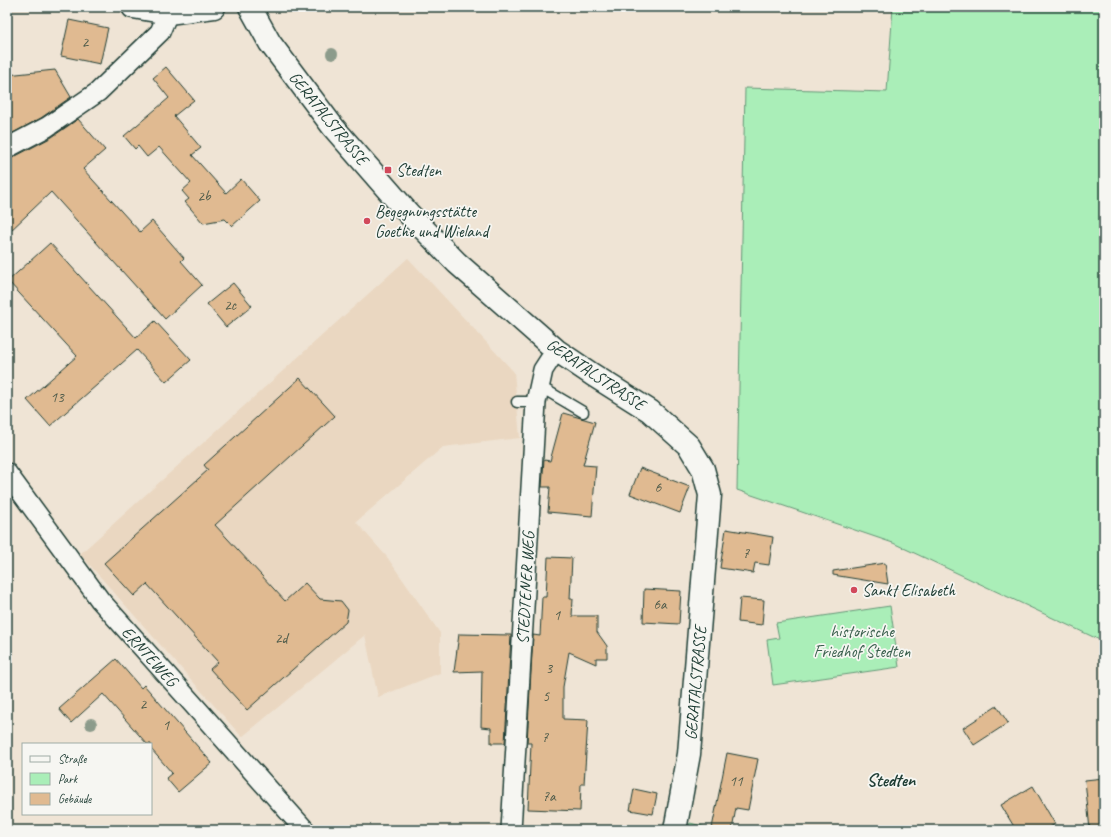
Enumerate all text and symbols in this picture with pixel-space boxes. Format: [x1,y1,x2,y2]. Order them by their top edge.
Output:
house number: 2 [82,33,90,52]
street label: GERATALSTRASSE [284,67,375,172]
place label: Stedten [396,160,443,181]
marker: Stedten [383,165,393,175]
house number: 2b [197,187,212,206]
place label: Begegnungsstätte Goethe und Wieland [375,201,490,242]
marker: Begegnungsstätte Goethe und Wieland [362,216,372,226]
house number: 2c [224,296,237,315]
street label: GERATALSTRASSE [542,334,651,417]
house number: 13 [50,388,65,407]
house number: 6 [655,478,663,497]
street label: STEDTENER WEG [512,530,539,645]
house number: 7 [743,544,751,563]
place label: Sankt Elisabeth [862,580,956,601]
marker: Sankt Elisabeth [849,585,859,595]
house number: 6a [653,595,668,614]
house number: 1 [554,606,562,625]
park label: historische Friedhof Stedten [814,621,911,662]
street label: ERNTEWEG [117,622,183,692]
street label: GERATALSTRASSE [680,622,711,741]
house number: 2d [275,629,289,648]
house number: 3 [546,659,554,678]
house number: 5 [543,687,551,706]
house number: 2 [140,695,148,714]
house number: 1 [163,716,171,735]
house number: 7 [542,728,550,747]
legend [22,743,152,815]
text: Straße [58,751,87,767]
district label: Stedten [867,769,916,791]
text: Park [58,771,79,787]
house number: 11 [729,772,744,791]
house number: 7a [542,787,557,806]
text: Gebäude [58,791,92,807]

